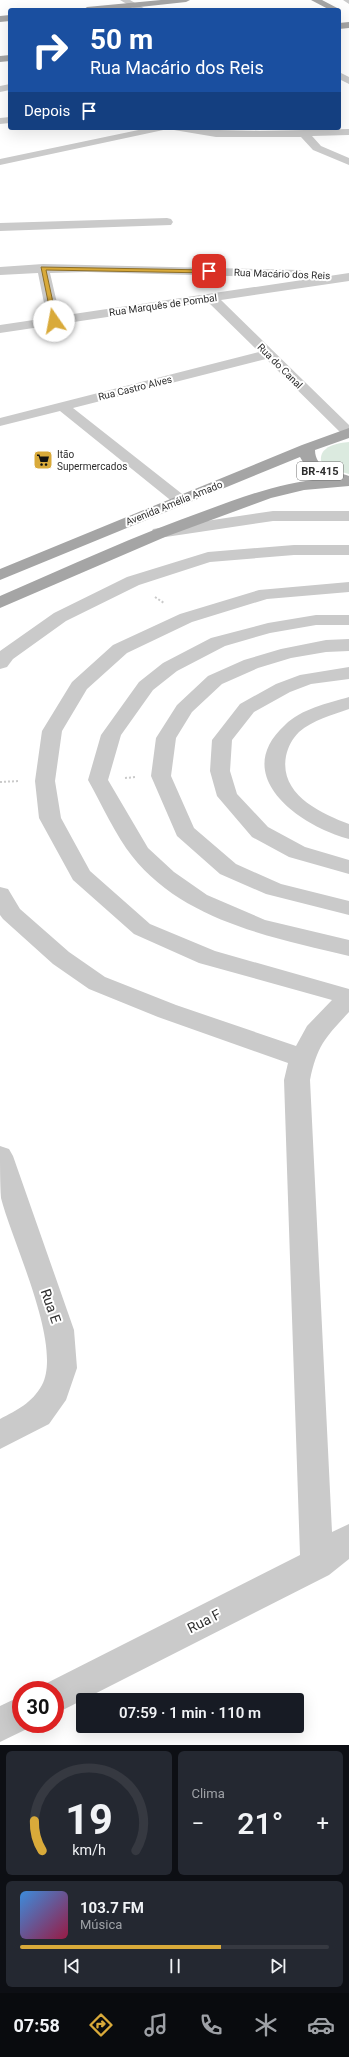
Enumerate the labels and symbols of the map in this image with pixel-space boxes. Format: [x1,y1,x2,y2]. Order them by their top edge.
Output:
pin [192,254,226,288]
street label: Rua Macário dos Reis [234,267,330,281]
street label: Rua Marquês de Pombal [108,292,218,318]
position arrow [33,300,75,342]
street label: Rua do Canal [255,341,305,391]
street label: Rua Castro Alves [97,374,173,402]
supermarket icon: Itão Supermercados [32,449,54,471]
place label: Itão Supermercados [57,449,127,472]
road number: BR-415 [297,462,343,480]
street label: Avenida Amélia Amado [124,478,224,527]
street label: Rua E [38,1287,64,1325]
street label: Rua F [185,1606,224,1636]
speed limit sign: 30 [12,1681,64,1733]

